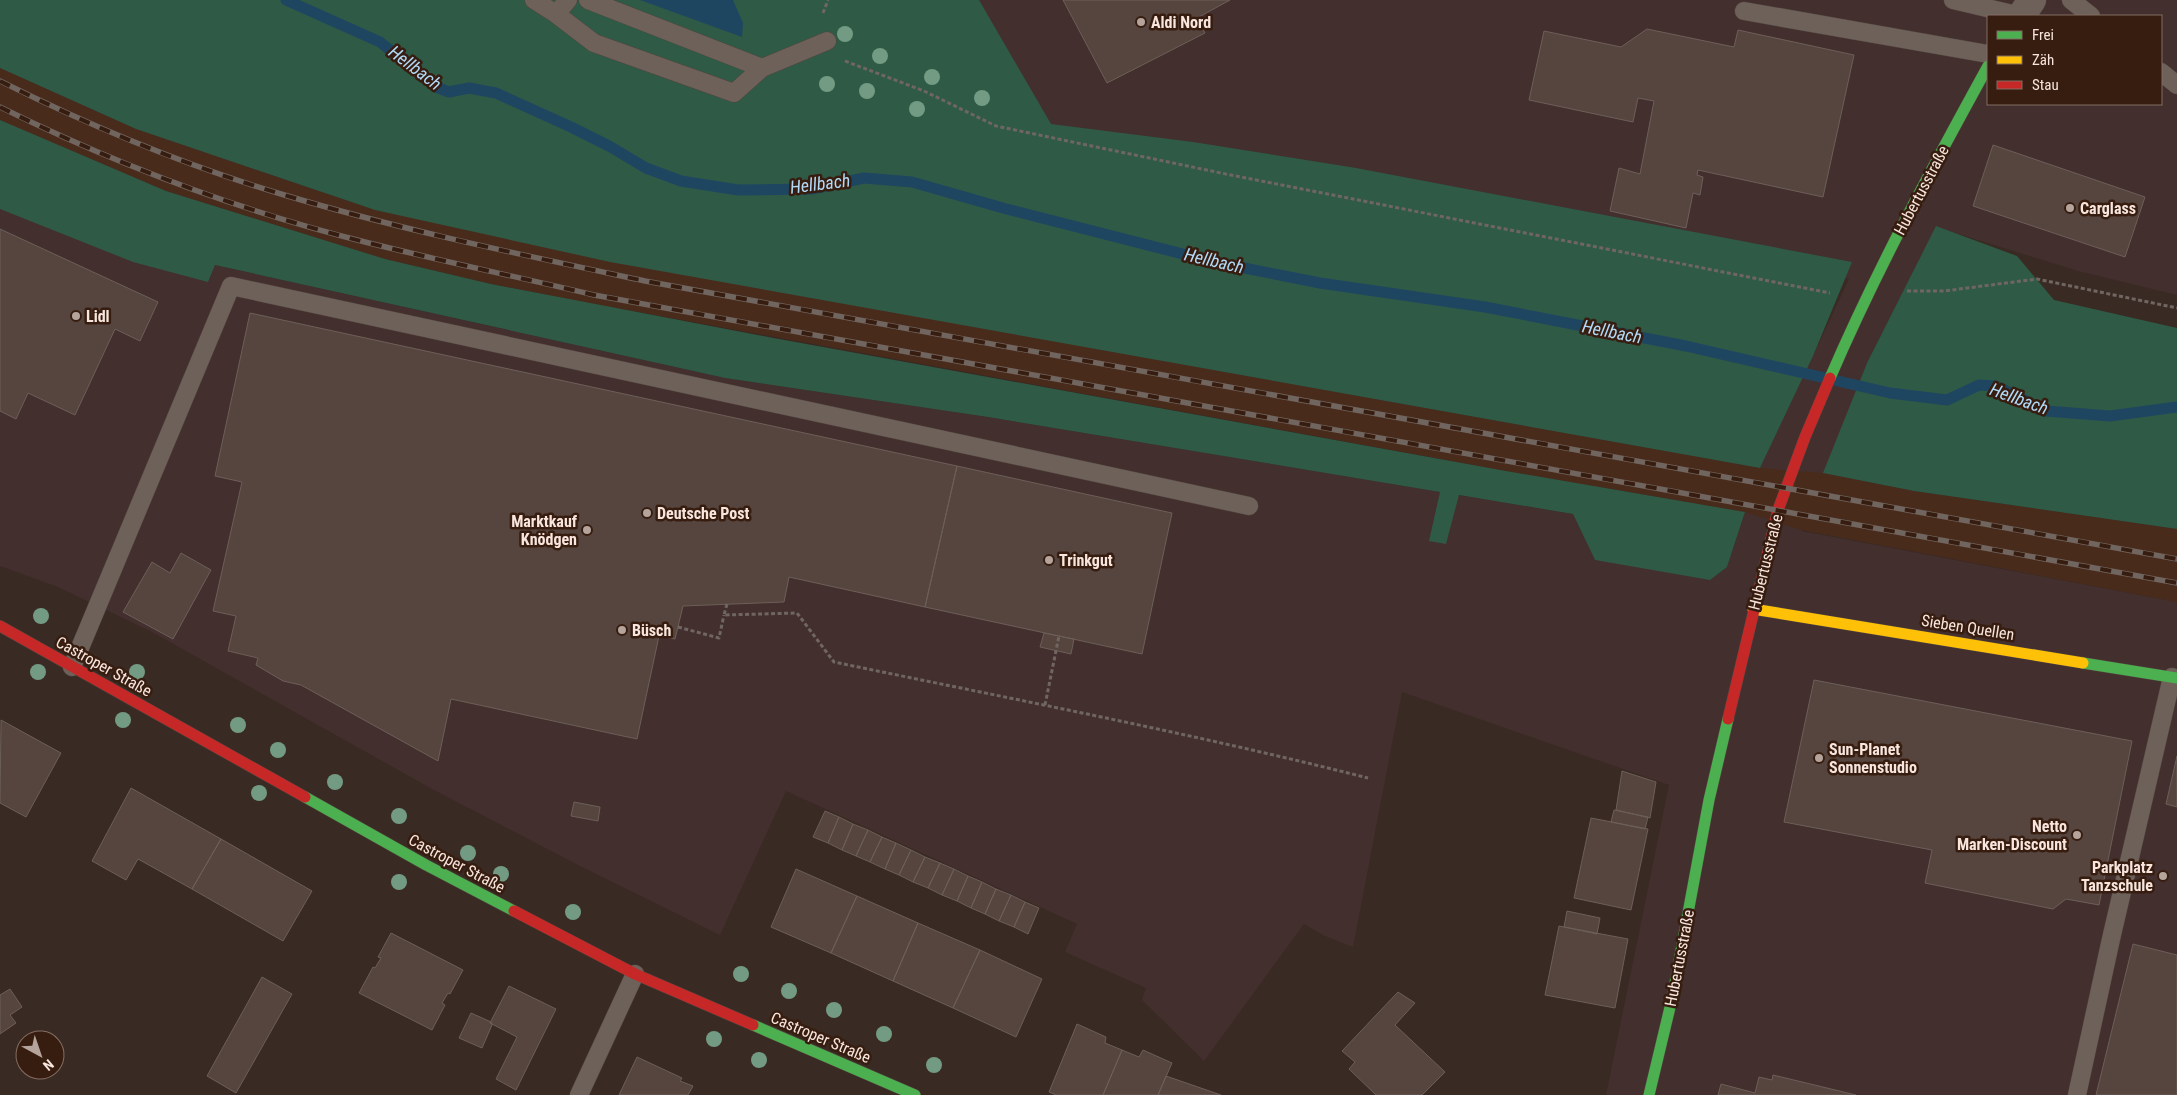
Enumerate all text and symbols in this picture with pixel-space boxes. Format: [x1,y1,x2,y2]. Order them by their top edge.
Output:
place label: Aldi Nord [1151,13,1211,32]
legend [1987,15,2162,105]
marker: Aldi Nord [1135,16,1147,28]
text: Frei [2032,26,2054,44]
water label: Hellbach [385,41,446,94]
text: Zäh [2032,51,2054,69]
text: Stau [2032,76,2059,94]
street label: Hubertusstraße [1890,142,1953,238]
water label: Hellbach [789,169,851,198]
place label: Carglass [2080,199,2136,218]
marker: Carglass [2064,202,2076,214]
water label: Hellbach [1182,243,1246,278]
place label: Lidl [86,307,110,326]
marker: Lidl [70,310,82,322]
water label: Hellbach [1580,315,1644,348]
water label: Hellbach [1987,378,2051,419]
place label: Deutsche Post [657,504,750,523]
marker: Deutsche Post [641,507,653,519]
place label: Marktkauf Knödgen [511,512,578,549]
street label: Hubertusstraße [1744,512,1787,612]
marker: Marktkauf Knödgen [581,524,593,536]
place label: Trinkgut [1059,551,1113,570]
marker: Trinkgut [1043,554,1055,566]
street label: Sieben Quellen [1920,611,2016,644]
place label: Büsch [632,621,671,640]
marker: Büsch [616,624,628,636]
street label: Castroper Straße [53,632,155,701]
place label: Sun-Planet Sonnenstudio [1829,740,1917,777]
marker: Sun-Planet Sonnenstudio [1813,752,1825,764]
place label: Netto Marken-Discount [1957,817,2067,854]
marker: Netto Marken-Discount [2071,829,2083,841]
street label: Castroper Straße [405,830,508,897]
place label: Parkplatz Tanzschule [2081,858,2153,895]
marker: Parkplatz Tanzschule [2157,870,2169,882]
street label: Hubertusstraße [1661,908,1698,1008]
street label: Castroper Straße [768,1008,874,1067]
north arrow [15,1030,65,1080]
text: N [40,1056,57,1074]

